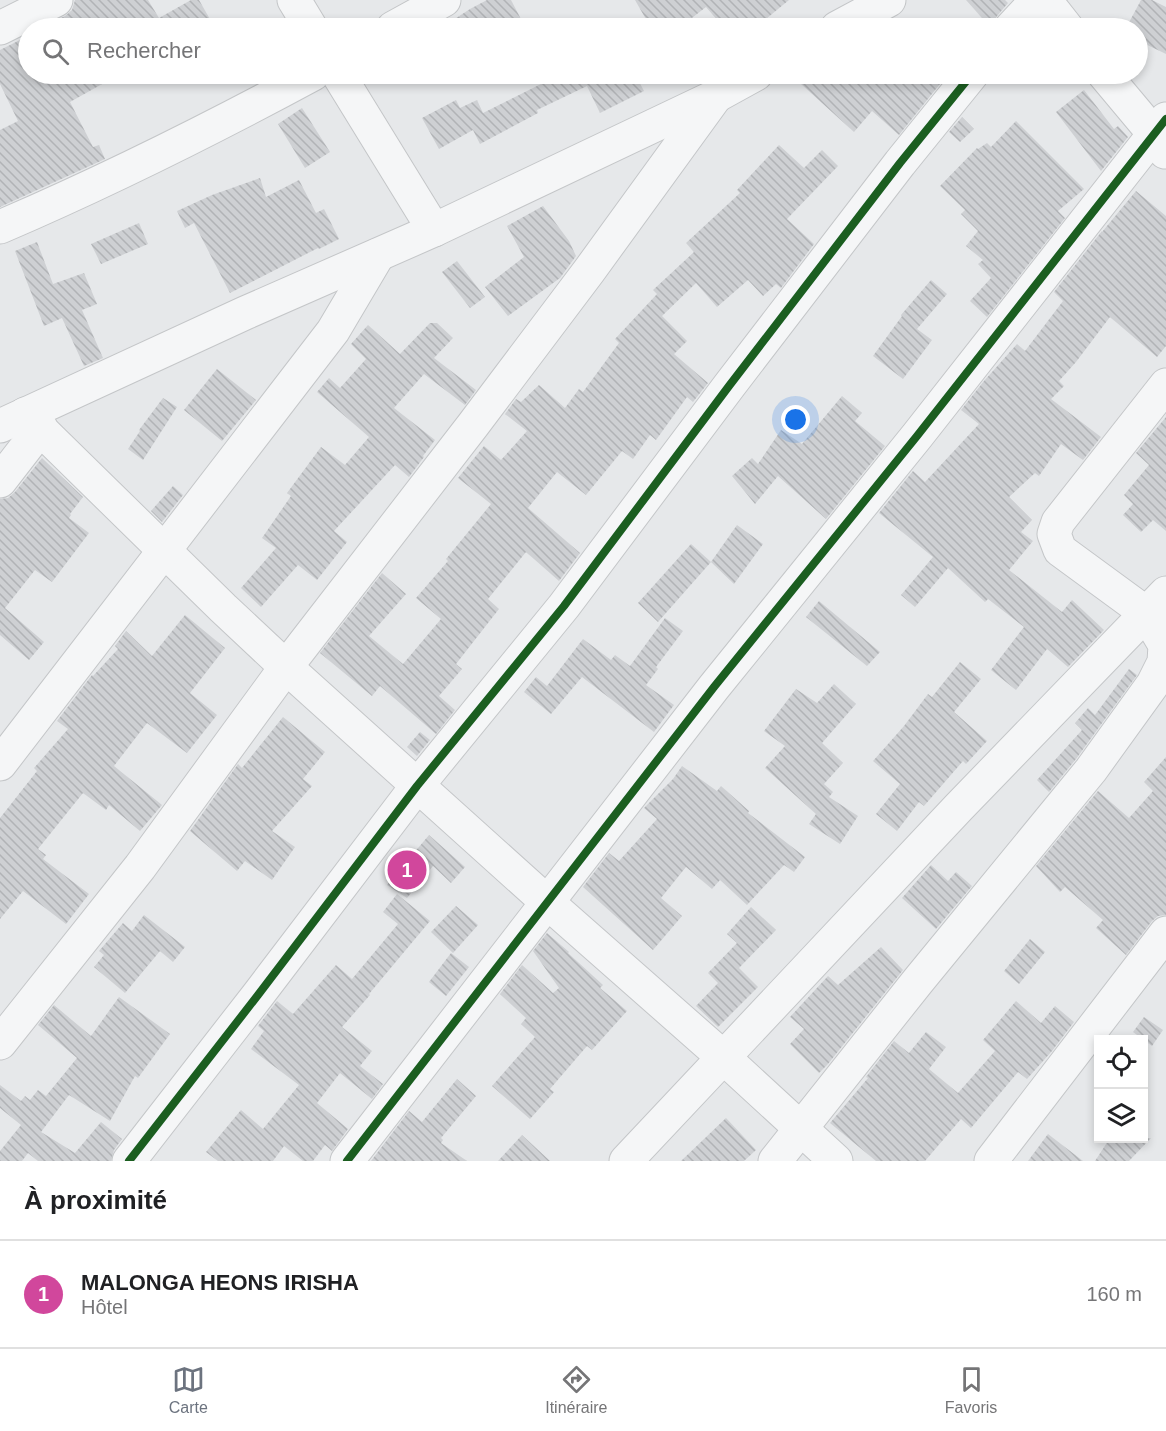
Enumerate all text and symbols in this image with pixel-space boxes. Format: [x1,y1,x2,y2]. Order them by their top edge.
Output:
search box [18,18,1148,84]
icon: search [39,35,72,68]
text: Rechercher [87,38,201,63]
your location [781,405,810,434]
pin: 1 [388,848,426,892]
map controls [1094,1035,1148,1143]
button: locate [1094,1035,1148,1089]
button: layers [1094,1089,1148,1143]
text: À proximité [24,1185,167,1215]
text: MALONGA HEONS IRISHA [81,1270,359,1295]
text: 1 [38,1283,49,1305]
text: 160 m [1086,1283,1142,1305]
text: Hôtel [81,1296,128,1318]
tab: Carte [169,1363,208,1417]
tab: Itinéraire [545,1363,607,1417]
tab: Favoris [945,1363,997,1417]

